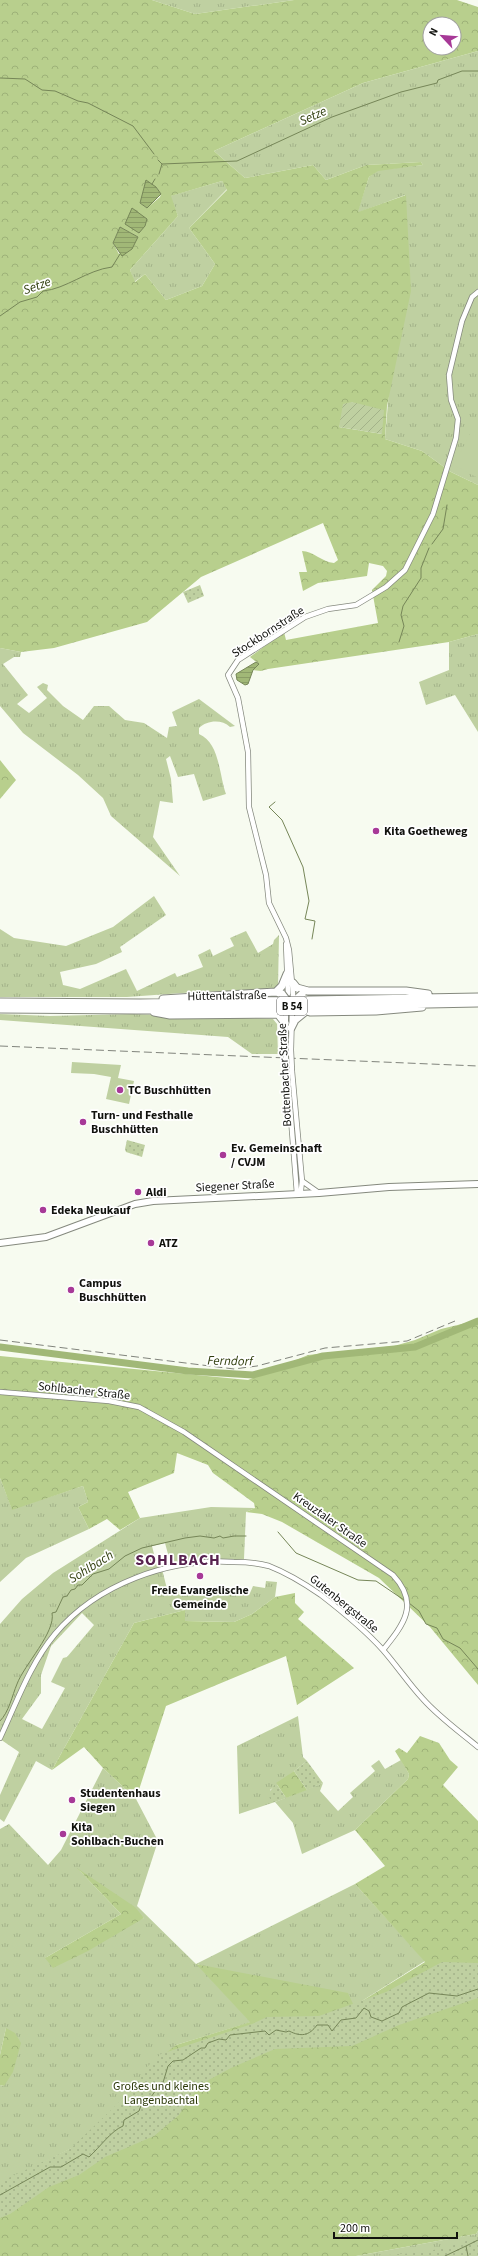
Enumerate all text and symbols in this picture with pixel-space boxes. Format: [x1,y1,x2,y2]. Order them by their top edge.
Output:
north arrow [422,16,462,56]
text: N [425,25,442,38]
water label: Setze [296,102,330,130]
water label: Setze [21,273,53,299]
street label: Stockbornstraße [228,602,308,662]
place label: Kita Goetheweg [384,823,468,840]
marker: Kita Goetheweg [371,826,381,836]
street label: Hüttentalstraße [187,987,267,1005]
road number: B 54 [277,997,307,1015]
street label: Bottenbacher Straße [274,1023,296,1127]
place label: TC Buschhütten [128,1082,211,1099]
marker: TC Buschhütten [115,1085,125,1095]
place label: Turn- und Festhalle Buschhütten [91,1107,193,1138]
marker: Turn- und Festhalle Buschhütten [78,1117,88,1127]
place label: Ev. Gemeinschaft / CVJM [231,1140,323,1171]
marker: Ev. Gemeinschaft / CVJM [218,1150,228,1160]
street label: Siegener Straße [195,1175,275,1197]
place label: Aldi [145,1184,167,1201]
marker: Aldi [133,1187,143,1197]
place label: Edeka Neukauf [51,1202,131,1219]
marker: Edeka Neukauf [38,1205,48,1215]
place label: ATZ [158,1235,178,1252]
marker: ATZ [146,1238,156,1248]
place label: Campus Buschhütten [79,1275,146,1306]
marker: Campus Buschhütten [66,1285,76,1295]
water label: Ferndorf [207,1352,255,1370]
street label: Sohlbacher Straße [37,1378,131,1404]
street label: Kreuztaler Straße [289,1488,371,1552]
water label: Sohlbach [65,1546,117,1588]
district label: SOHLBACH [135,1549,221,1571]
marker: Freie Evangelische Gemeinde [195,1571,205,1581]
street label: Gutenbergstraße [306,1571,382,1637]
place label: Freie Evangelische Gemeinde [151,1582,249,1613]
place label: Studentenhaus Siegen [80,1785,160,1816]
marker: Studentenhaus Siegen [67,1795,77,1805]
place label: Kita Sohlbach-Buchen [71,1819,164,1850]
marker: Kita Sohlbach-Buchen [58,1829,68,1839]
park label: Großes und kleines Langenbachtal [113,2078,209,2109]
scale bar [334,2214,457,2240]
text: 200 m [340,2220,370,2237]

